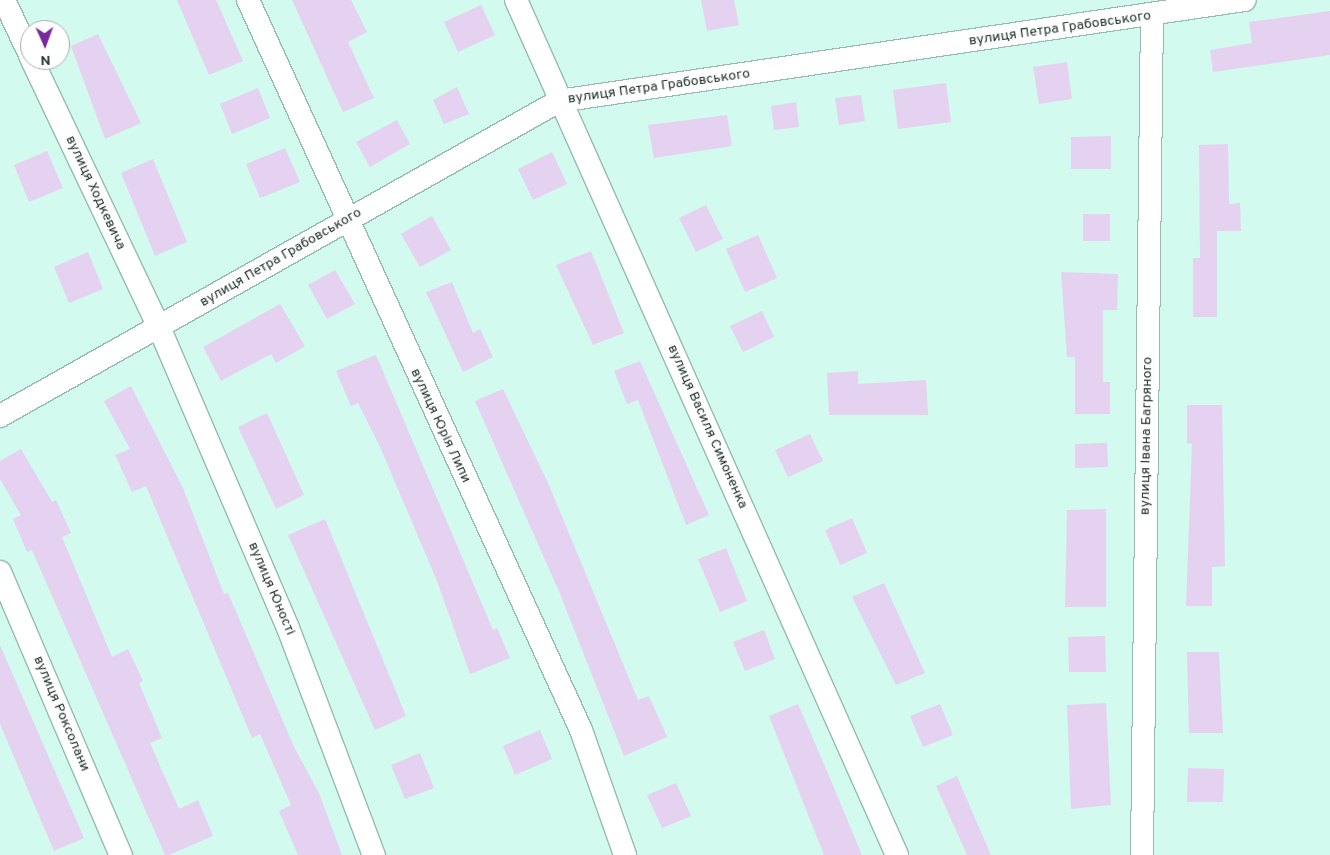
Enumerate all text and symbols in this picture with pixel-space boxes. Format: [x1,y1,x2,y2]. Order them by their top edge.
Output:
street label: вулиця Петра Грабовського [968,8,1152,50]
north arrow [20,20,70,70]
text: N [40,51,51,68]
street label: вулиця Петра Грабовського [567,66,751,108]
street label: вулиця Ходкевича [61,133,129,253]
street label: вулиця Петра Грабовського [197,205,365,311]
street label: вулиця Василя Симоненка [663,342,751,512]
street label: вулиця Івана Багряного [1137,357,1157,515]
street label: вулиця Юрія Липи [406,366,474,486]
street label: вулиця Юності [244,540,298,638]
street label: вулиця Роксолани [29,654,93,774]

